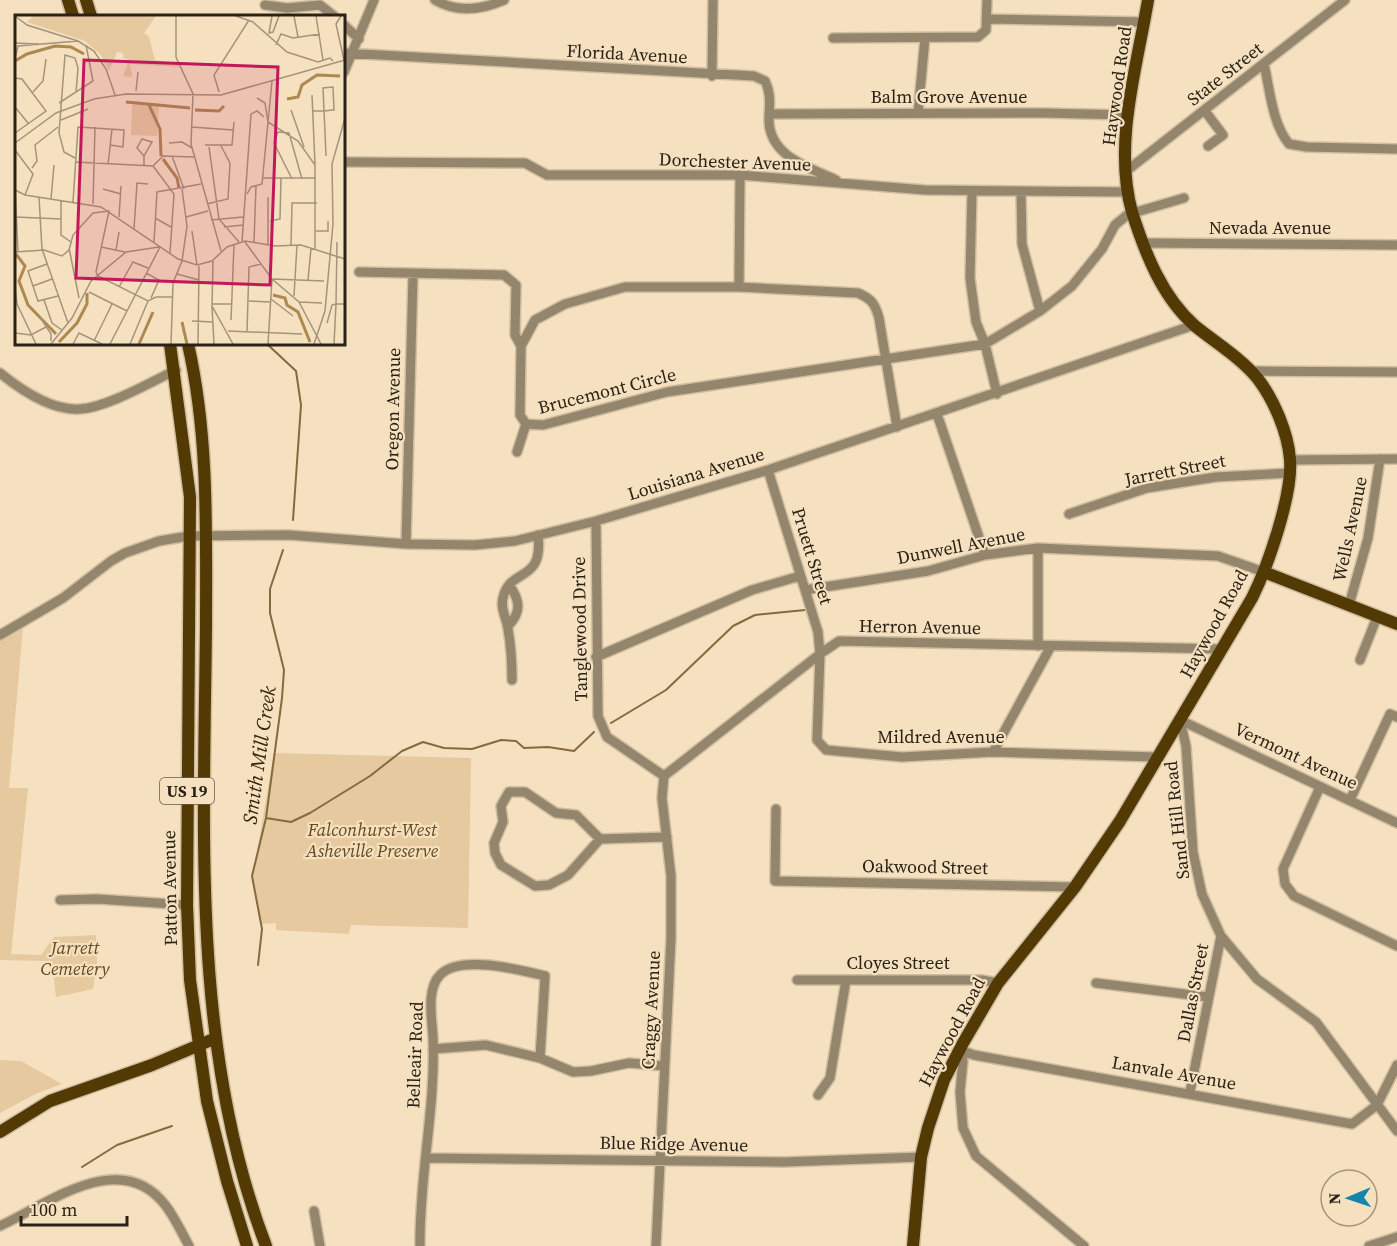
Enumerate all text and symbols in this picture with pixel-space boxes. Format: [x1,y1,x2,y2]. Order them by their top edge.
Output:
inset map [15,15,345,345]
street label: Haywood Road [1096,25,1137,147]
street label: State Street [1182,36,1268,111]
street label: Florida Avenue [566,38,688,69]
street label: Balm Grove Avenue [870,84,1028,109]
street label: Dorchester Avenue [658,146,812,177]
street label: Nevada Avenue [1209,215,1331,240]
street label: Oregon Avenue [379,348,406,470]
street label: Brucemont Circle [535,361,679,420]
street label: Louisiana Avenue [624,441,767,506]
street label: Jarrett Street [1121,447,1228,492]
street label: Wells Avenue [1326,474,1373,584]
street label: Pruett Street [786,504,839,608]
street label: Dunwell Avenue [895,521,1027,570]
street label: Tanglewood Drive [566,557,593,702]
street label: Haywood Road [1173,565,1254,683]
street label: Herron Avenue [859,613,981,640]
water label: Smith Mill Creek [235,684,283,826]
street label: Vermont Avenue [1230,716,1362,795]
street label: Mildred Avenue [877,724,1005,749]
street label: Sand Hill Road [1158,760,1195,880]
road number: US 19 [160,778,214,804]
park label: Falconhurst-West Asheville Preserve [305,817,439,863]
street label: Patton Avenue [156,830,183,946]
street label: Oakwood Street [862,853,988,880]
park label: Jarrett Cemetery [40,935,110,981]
street label: Dallas Street [1171,941,1214,1044]
street label: Craggy Avenue [635,950,666,1070]
street label: Cloyes Street [847,950,950,975]
street label: Haywood Road [912,973,991,1091]
street label: Belleair Road [400,1001,429,1109]
street label: Lanvale Avenue [1110,1049,1238,1096]
street label: Blue Ridge Avenue [599,1130,749,1157]
north arrow [1319,1168,1379,1228]
scale bar [21,1189,128,1227]
text: N [1323,1192,1345,1205]
text: 100 m [30,1197,77,1222]

